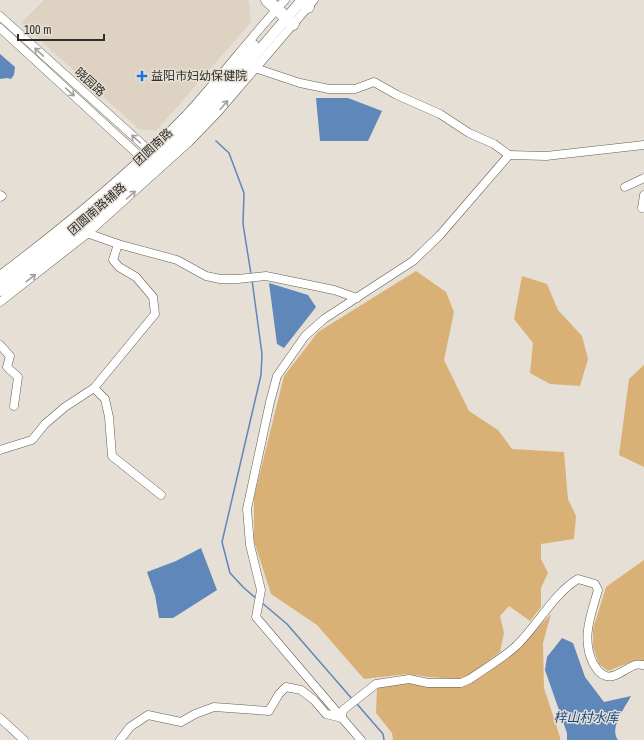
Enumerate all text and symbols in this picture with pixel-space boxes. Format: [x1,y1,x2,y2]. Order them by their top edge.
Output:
scale bar [18,16,104,42]
text: 100 m [24,22,51,38]
one-way arrow [34,47,44,56]
street label: 晓园路 [71,64,109,100]
place label: 益阳市妇幼保健院 [151,68,247,84]
marker: 益阳市妇幼保健院 [136,70,148,82]
one-way arrow [65,87,75,97]
one-way arrow [219,99,228,110]
street label: 团圆南路 [130,125,176,169]
one-way arrow [130,134,141,143]
street label: 团圆南路辅路 [65,179,129,239]
one-way arrow [126,191,136,200]
one-way arrow [25,274,36,282]
water label: 梓山村水库 [553,709,620,726]

